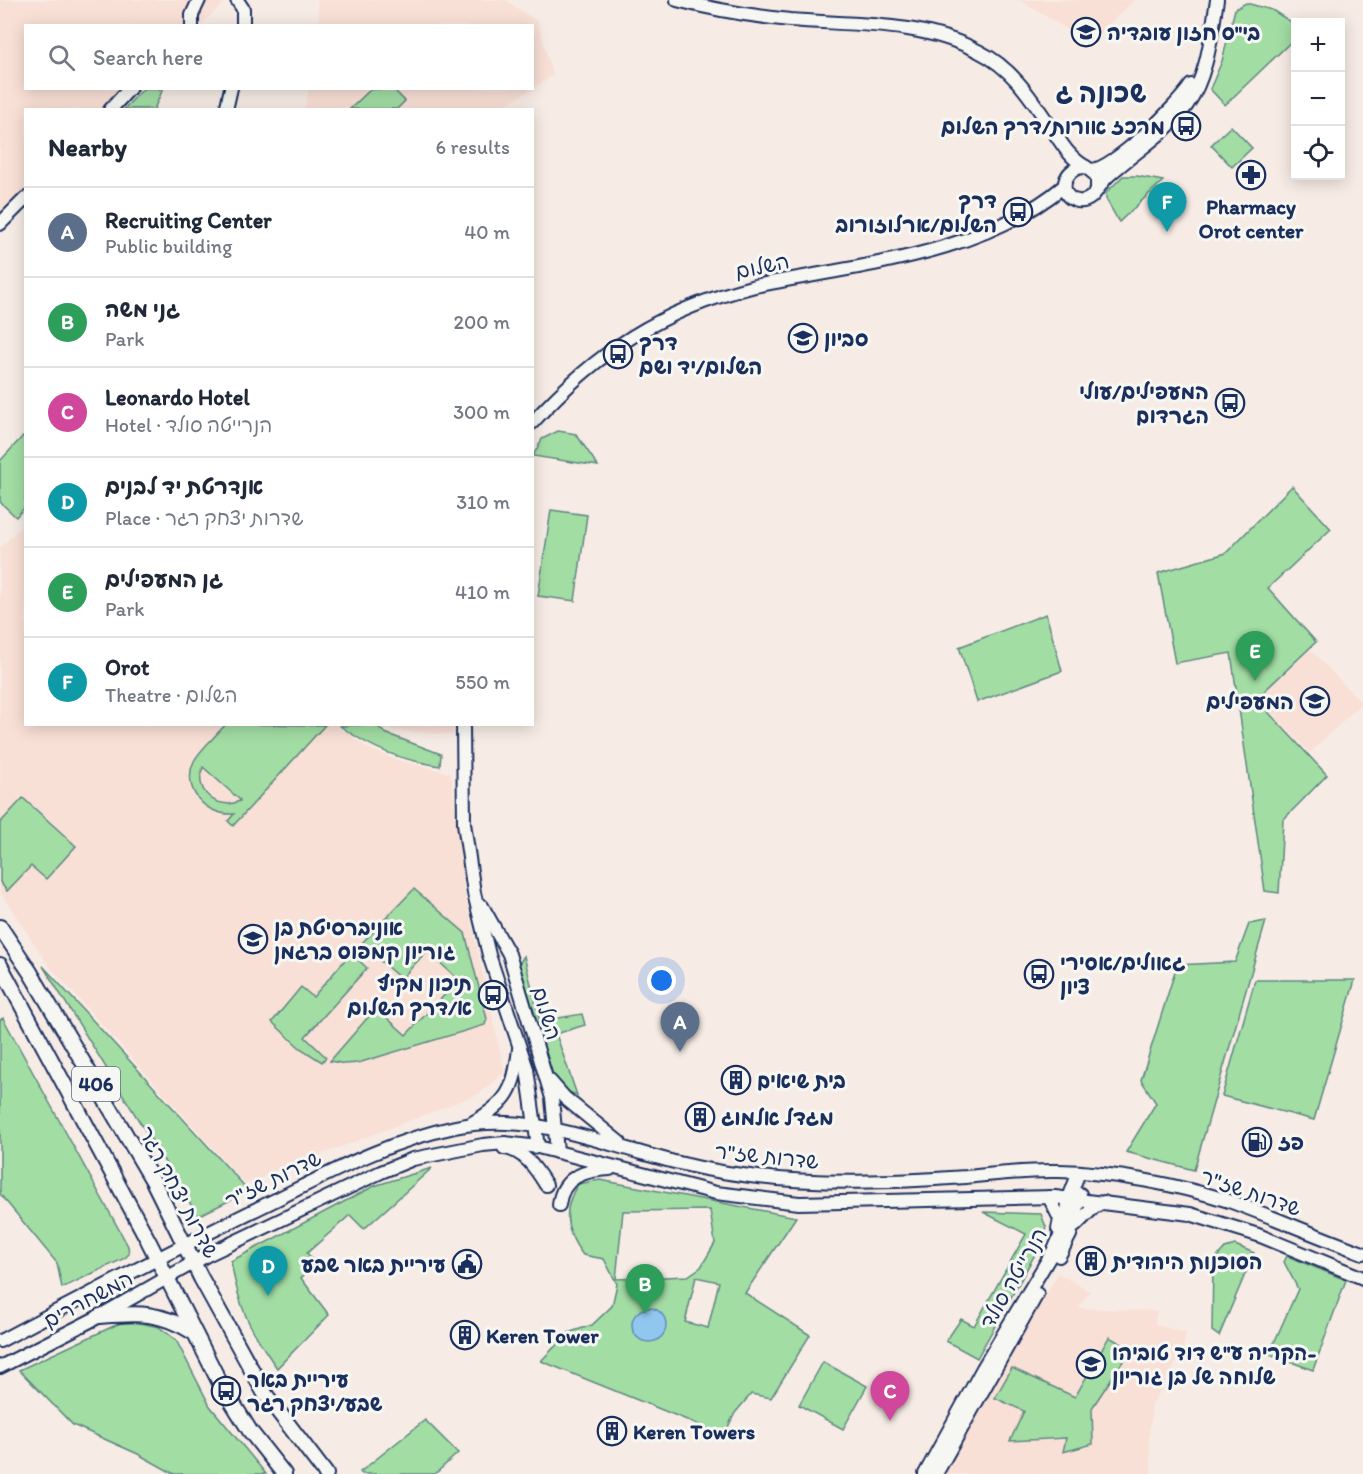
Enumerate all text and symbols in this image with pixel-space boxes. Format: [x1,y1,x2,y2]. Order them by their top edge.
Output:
school or university icon: בי"ס חזון עובדיה [1070,16,1102,48]
map controls [1291,18,1345,180]
button: + [1291,18,1345,72]
place label: בי"ס חזון עובדיה [1107,20,1260,46]
search box [24,24,534,90]
icon: search [45,41,78,74]
text: Search here [93,44,203,71]
button: − [1291,72,1345,126]
district label: שכונה ג [1055,76,1147,109]
bus stop icon: מרכז אורות/דרך השלום [1170,110,1202,142]
place label: מרכז אורות/דרך השלום [941,114,1165,140]
button: locate [1291,126,1345,180]
text: Nearby [48,131,127,163]
text: 6 results [436,135,510,159]
pharmacy icon: Pharmacy Orot center [1235,159,1267,191]
pin: F [1148,182,1186,232]
place label: דרך השלום/ארלוזורוב [835,188,997,237]
place label: Pharmacy Orot center [1199,194,1304,243]
bus stop icon: דרך השלום/ארלוזורוב [1002,196,1034,228]
text: Recruiting Center [105,207,272,234]
text: A [61,220,74,244]
text: 40 m [464,220,510,244]
text: Public building [105,234,232,258]
street label: השלום [733,248,791,284]
text: גני משה [105,296,180,323]
text: B [61,310,74,334]
text: 200 m [454,310,510,334]
school or university icon: סביון [787,322,819,354]
place label: סביון [824,326,869,352]
text: Park [105,327,144,351]
place label: דרך השלום/יד ושם [639,330,762,379]
bus stop icon: דרך השלום/יד ושם [602,338,634,370]
place label: המעפילים/עולי הגרדום [1079,379,1209,428]
text: Leonardo Hotel [105,384,250,411]
bus stop icon: המעפילים/עולי הגרדום [1214,387,1246,419]
text: C [61,400,74,424]
text: 300 m [453,400,510,424]
text: Hotel · הנרייטה סולד [105,413,272,437]
text: אנדרטת יד לבנים [105,473,263,500]
text: D [61,490,74,514]
text: 310 m [456,490,510,514]
text: Place · שדרות יצחק רגר [105,506,304,530]
text: גן המעפילים [105,566,223,593]
text: E [62,580,73,604]
text: 410 m [455,580,510,604]
text: Park [105,597,144,621]
pin: E [1236,632,1274,681]
text: Orot [105,654,149,681]
text: F [62,670,73,694]
text: 550 m [455,670,510,694]
text: Theatre · השלום [105,683,238,707]
school or university icon: המעפילים [1299,685,1331,717]
place label: המעפילים [1206,689,1294,714]
place label: אוניברסיטת בן גוריון קמפוס ברגמן [274,915,455,965]
school or university icon: אוניברסיטת בן גוריון קמפוס ברגמן [237,923,269,955]
place label: גאולים/אסירי ציון [1060,950,1186,1000]
bus stop icon: גאולים/אסירי ציון [1023,958,1055,990]
your location [647,966,676,995]
place label: תיכון מקיף א/דרך השלום [347,971,472,1021]
bus stop icon: תיכון מקיף א/דרך השלום [477,979,509,1011]
street label: השלום [527,983,567,1043]
pin: A [660,1002,700,1052]
building icon: בית שיאים [720,1064,752,1096]
road number: 406 [72,1067,120,1101]
place label: בית שיאים [757,1068,846,1093]
building icon: מגדל אלמוג [684,1101,716,1133]
place label: מגדל אלמוג [721,1105,834,1130]
street label: שדרות יצחק רגר [133,1122,224,1263]
fuel station icon: פז [1241,1126,1273,1158]
place label: פז [1278,1130,1304,1155]
street label: שדרות שז"ר [714,1138,820,1174]
street label: שדרות שז"ר [221,1145,325,1213]
street label: שדרות שז"ר [1198,1163,1305,1221]
street label: הנרייטה סולד [974,1223,1053,1333]
building icon: הסוכנות היהודית [1075,1245,1107,1277]
pin: D [248,1246,288,1296]
public building icon: עיריית באר שבע [451,1248,483,1280]
place label: הסוכנות היהודית [1110,1249,1262,1274]
place label: עיריית באר שבע [301,1252,446,1277]
pin: B [626,1264,664,1314]
street label: המשחררים [39,1265,137,1333]
building icon: Keren Tower [449,1319,481,1351]
place label: Keren Tower [486,1323,599,1348]
place label: הקריה ע"ש דוד טוביהו- שלוחה של בן גוריון [1112,1340,1317,1390]
school or university icon: הקריה ע"ש דוד טוביהו- שלוחה של בן גוריון [1075,1348,1107,1380]
place label: עיריית באר שבע/יצחק רגר [247,1367,383,1417]
pin: C [870,1372,910,1421]
bus stop icon: עיריית באר שבע/יצחק רגר [210,1375,242,1407]
building icon: Keren Towers [596,1415,628,1447]
place label: Keren Towers [633,1419,755,1444]

